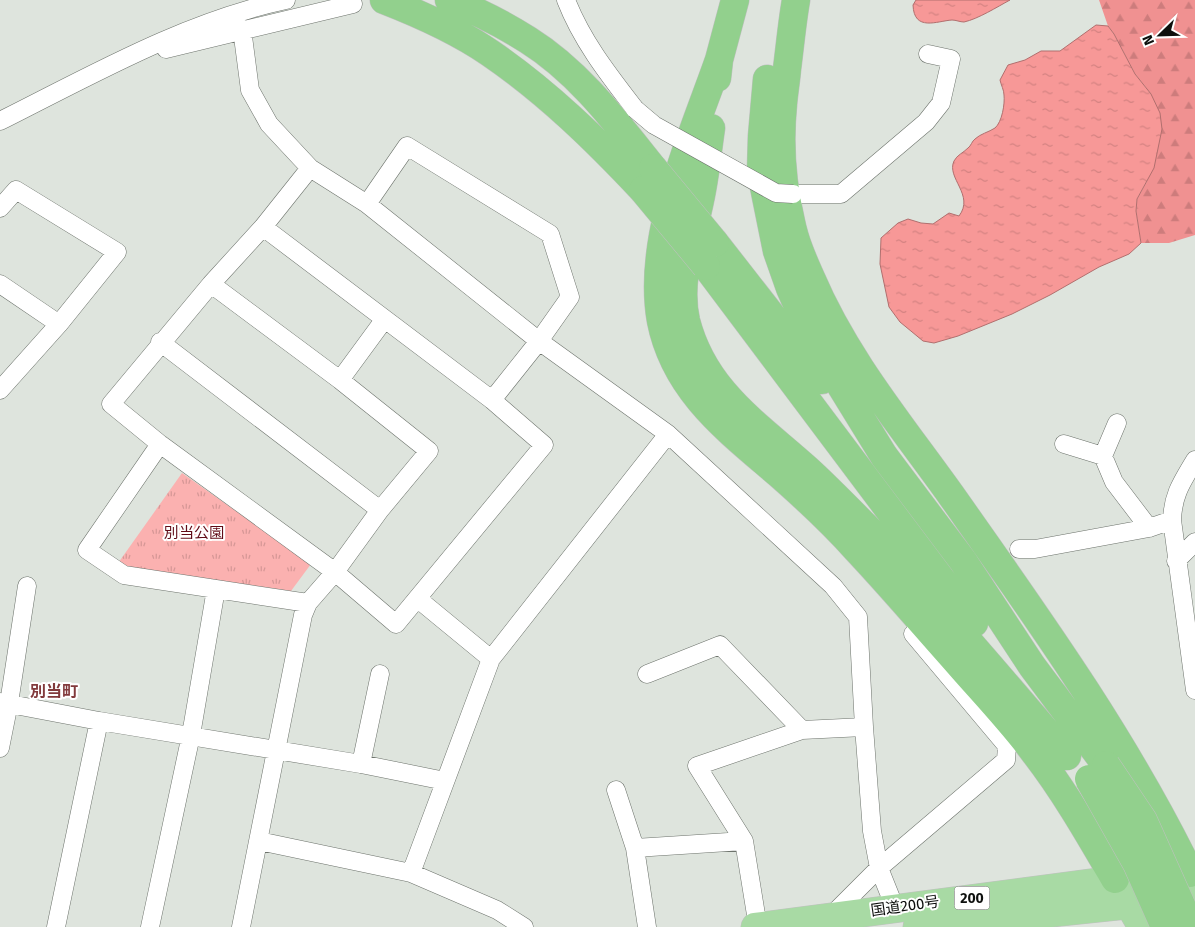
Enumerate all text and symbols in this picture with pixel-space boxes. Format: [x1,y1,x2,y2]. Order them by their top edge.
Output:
north arrow [1135,10,1185,60]
text: N [1139,32,1158,47]
park label: 別当公園 [164,524,224,542]
district label: 別当町 [30,682,78,701]
road number: 200 [954,886,990,910]
street label: 国道200号 [869,892,941,920]

